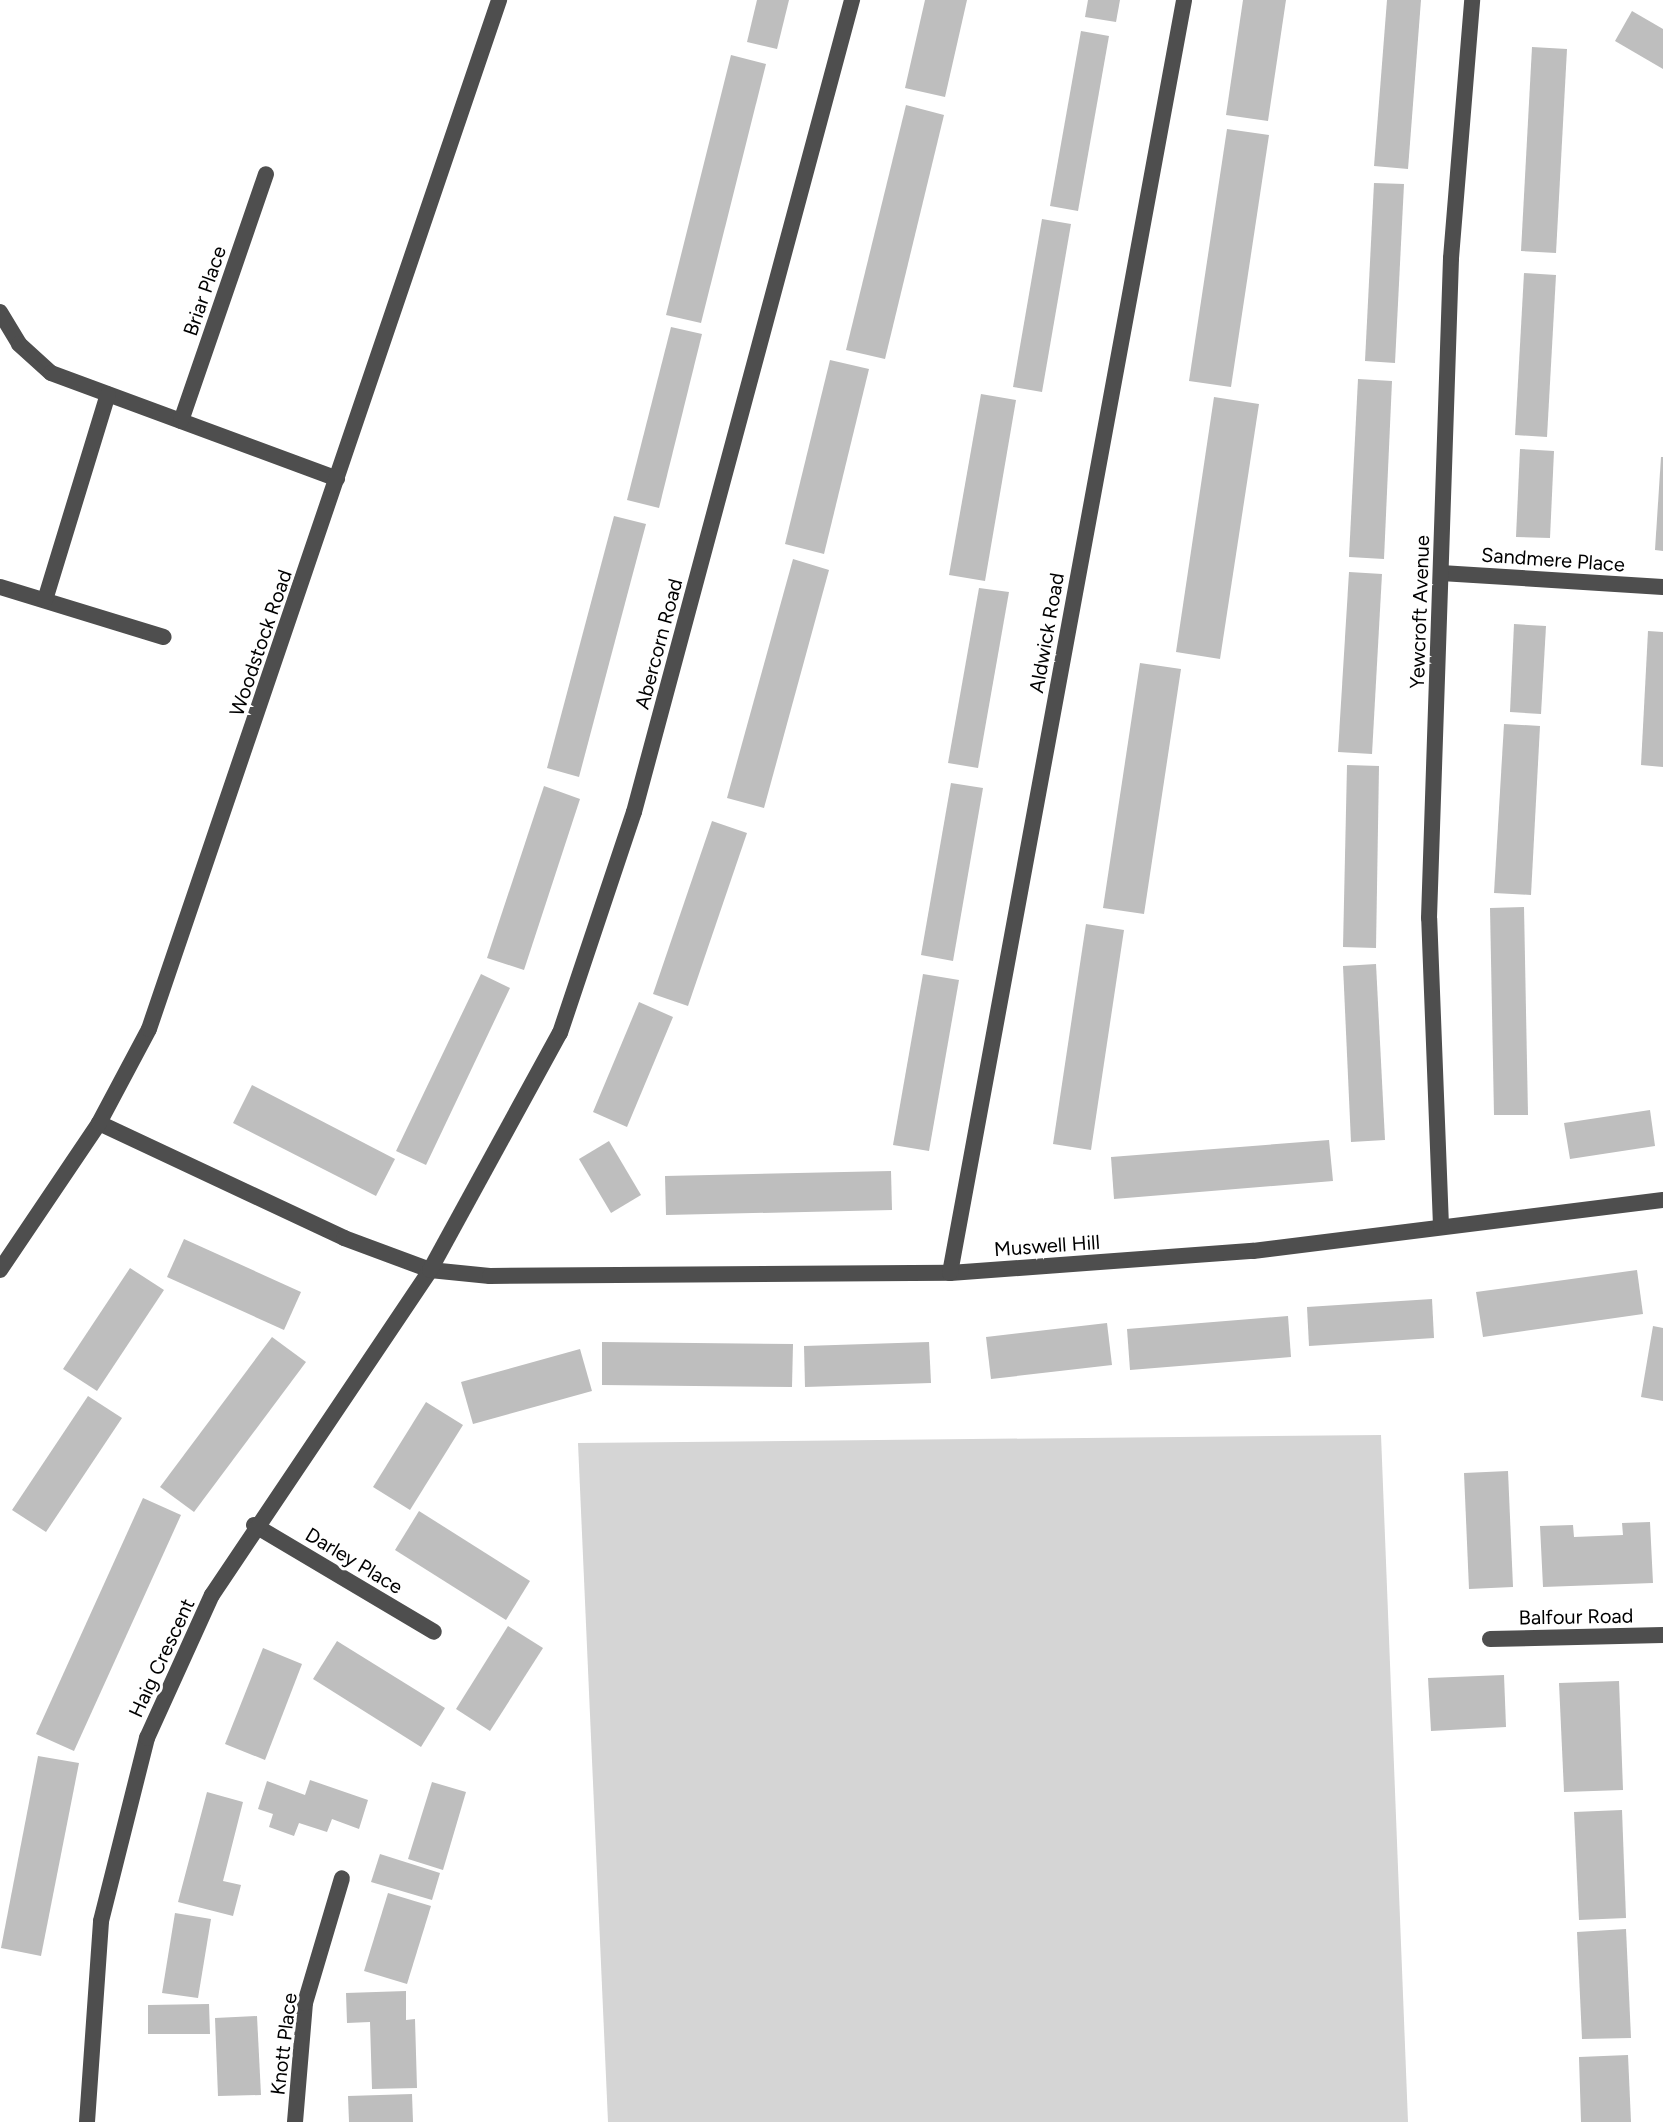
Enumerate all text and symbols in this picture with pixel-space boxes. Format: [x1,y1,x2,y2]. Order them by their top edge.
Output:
street label: Briar Place [178,243,232,339]
street label: Yewcroft Avenue [1405,535,1435,689]
street label: Sandmere Place [1480,543,1626,577]
street label: Woodstock Road [225,567,297,719]
street label: Aldwick Road [1025,571,1069,695]
street label: Abercorn Road [630,576,688,712]
street label: Muswell Hill [993,1230,1101,1262]
street label: Darley Place [301,1523,407,1599]
street label: Haig Crescent [124,1595,200,1721]
street label: Balfour Road [1518,1604,1634,1630]
street label: Knott Place [266,1991,302,2097]

